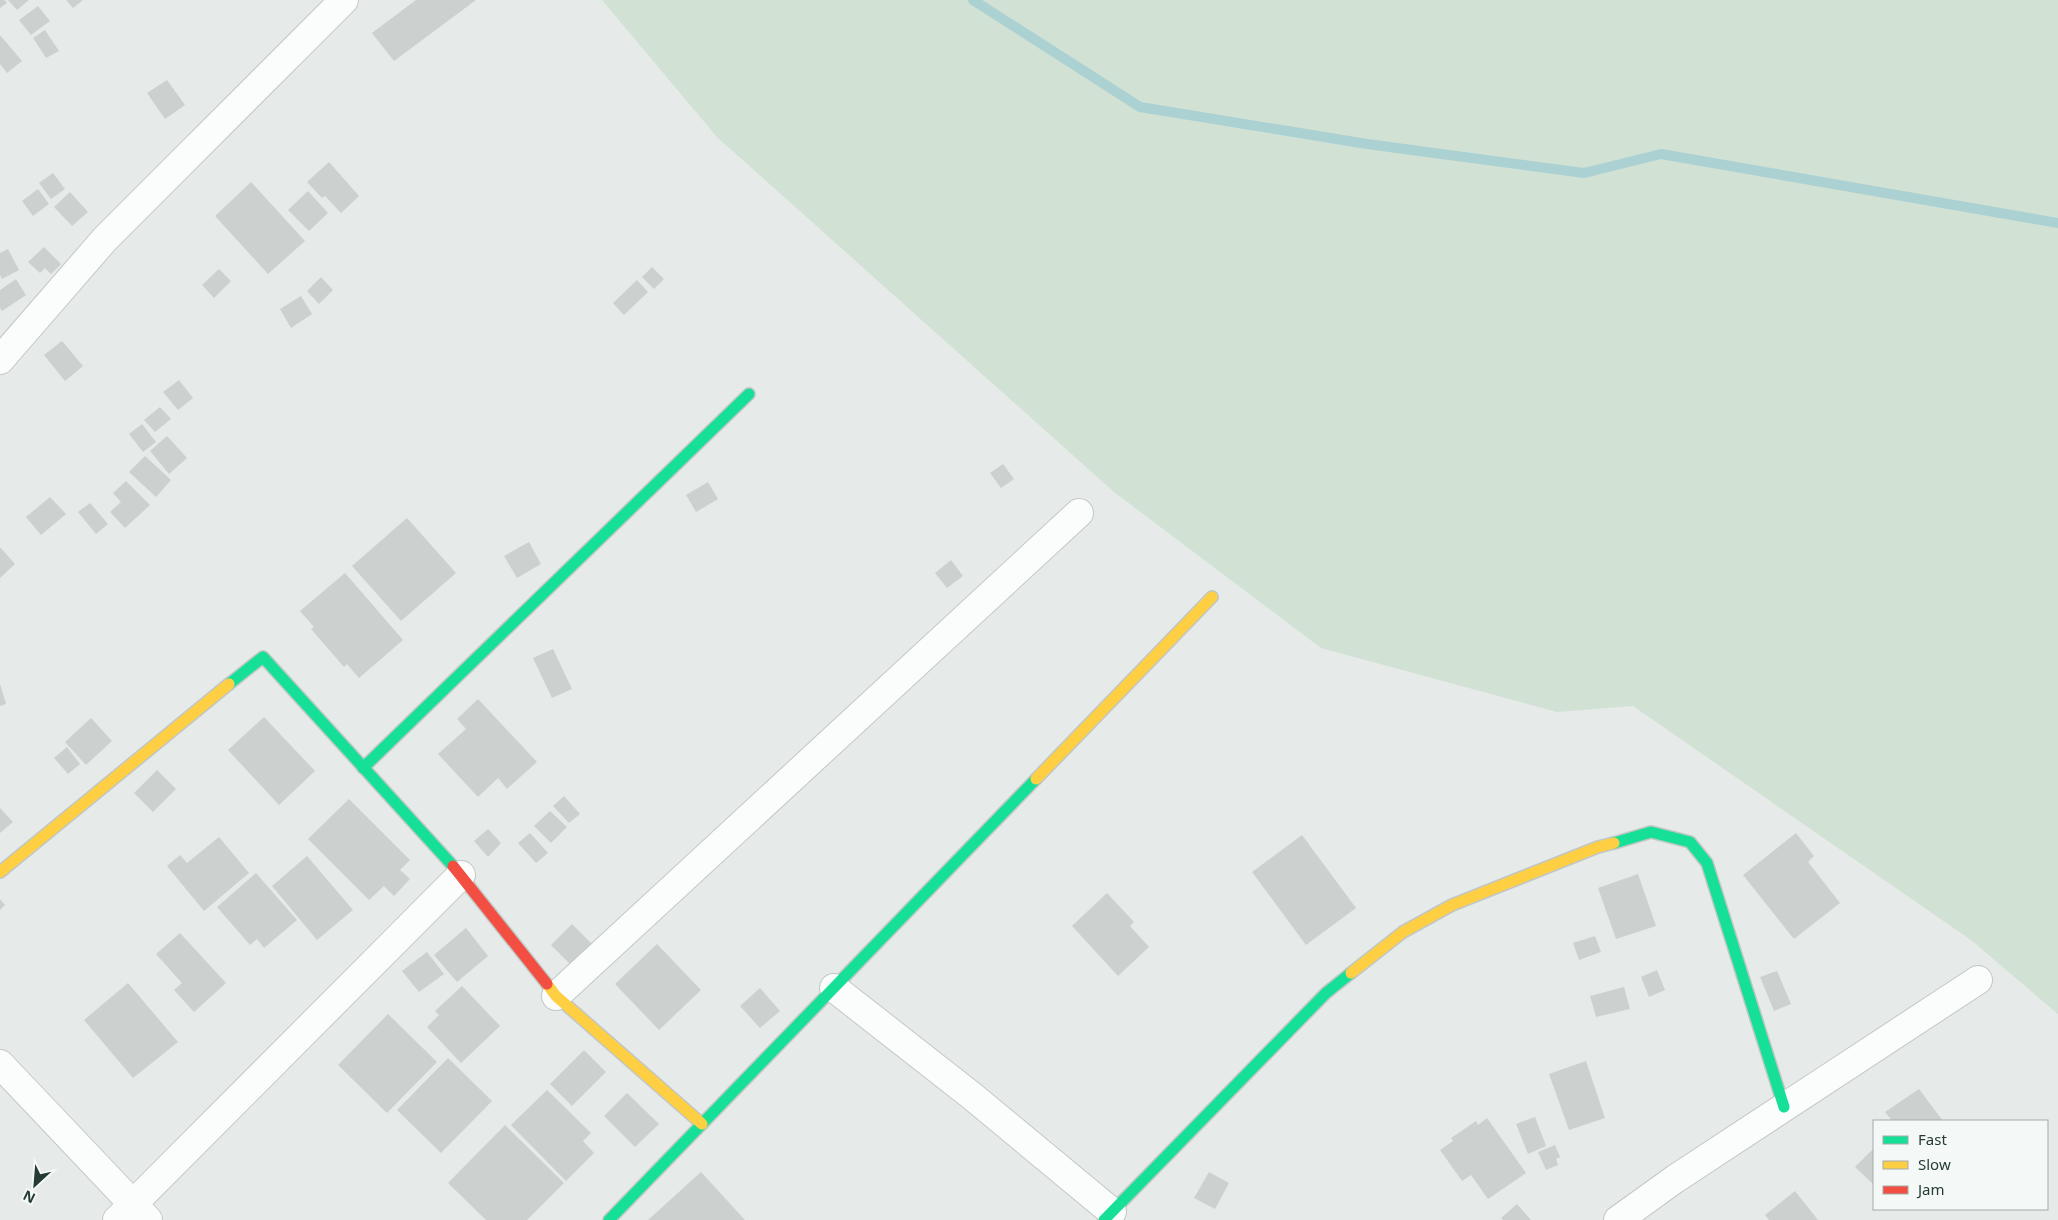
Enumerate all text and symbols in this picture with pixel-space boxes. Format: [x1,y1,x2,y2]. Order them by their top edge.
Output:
legend [1873,1120,2048,1210]
text: Fast [1918,1129,1947,1149]
text: Slow [1918,1154,1951,1174]
north arrow [10,1160,60,1210]
text: Jam [1916,1179,1945,1199]
text: N [20,1186,38,1208]

